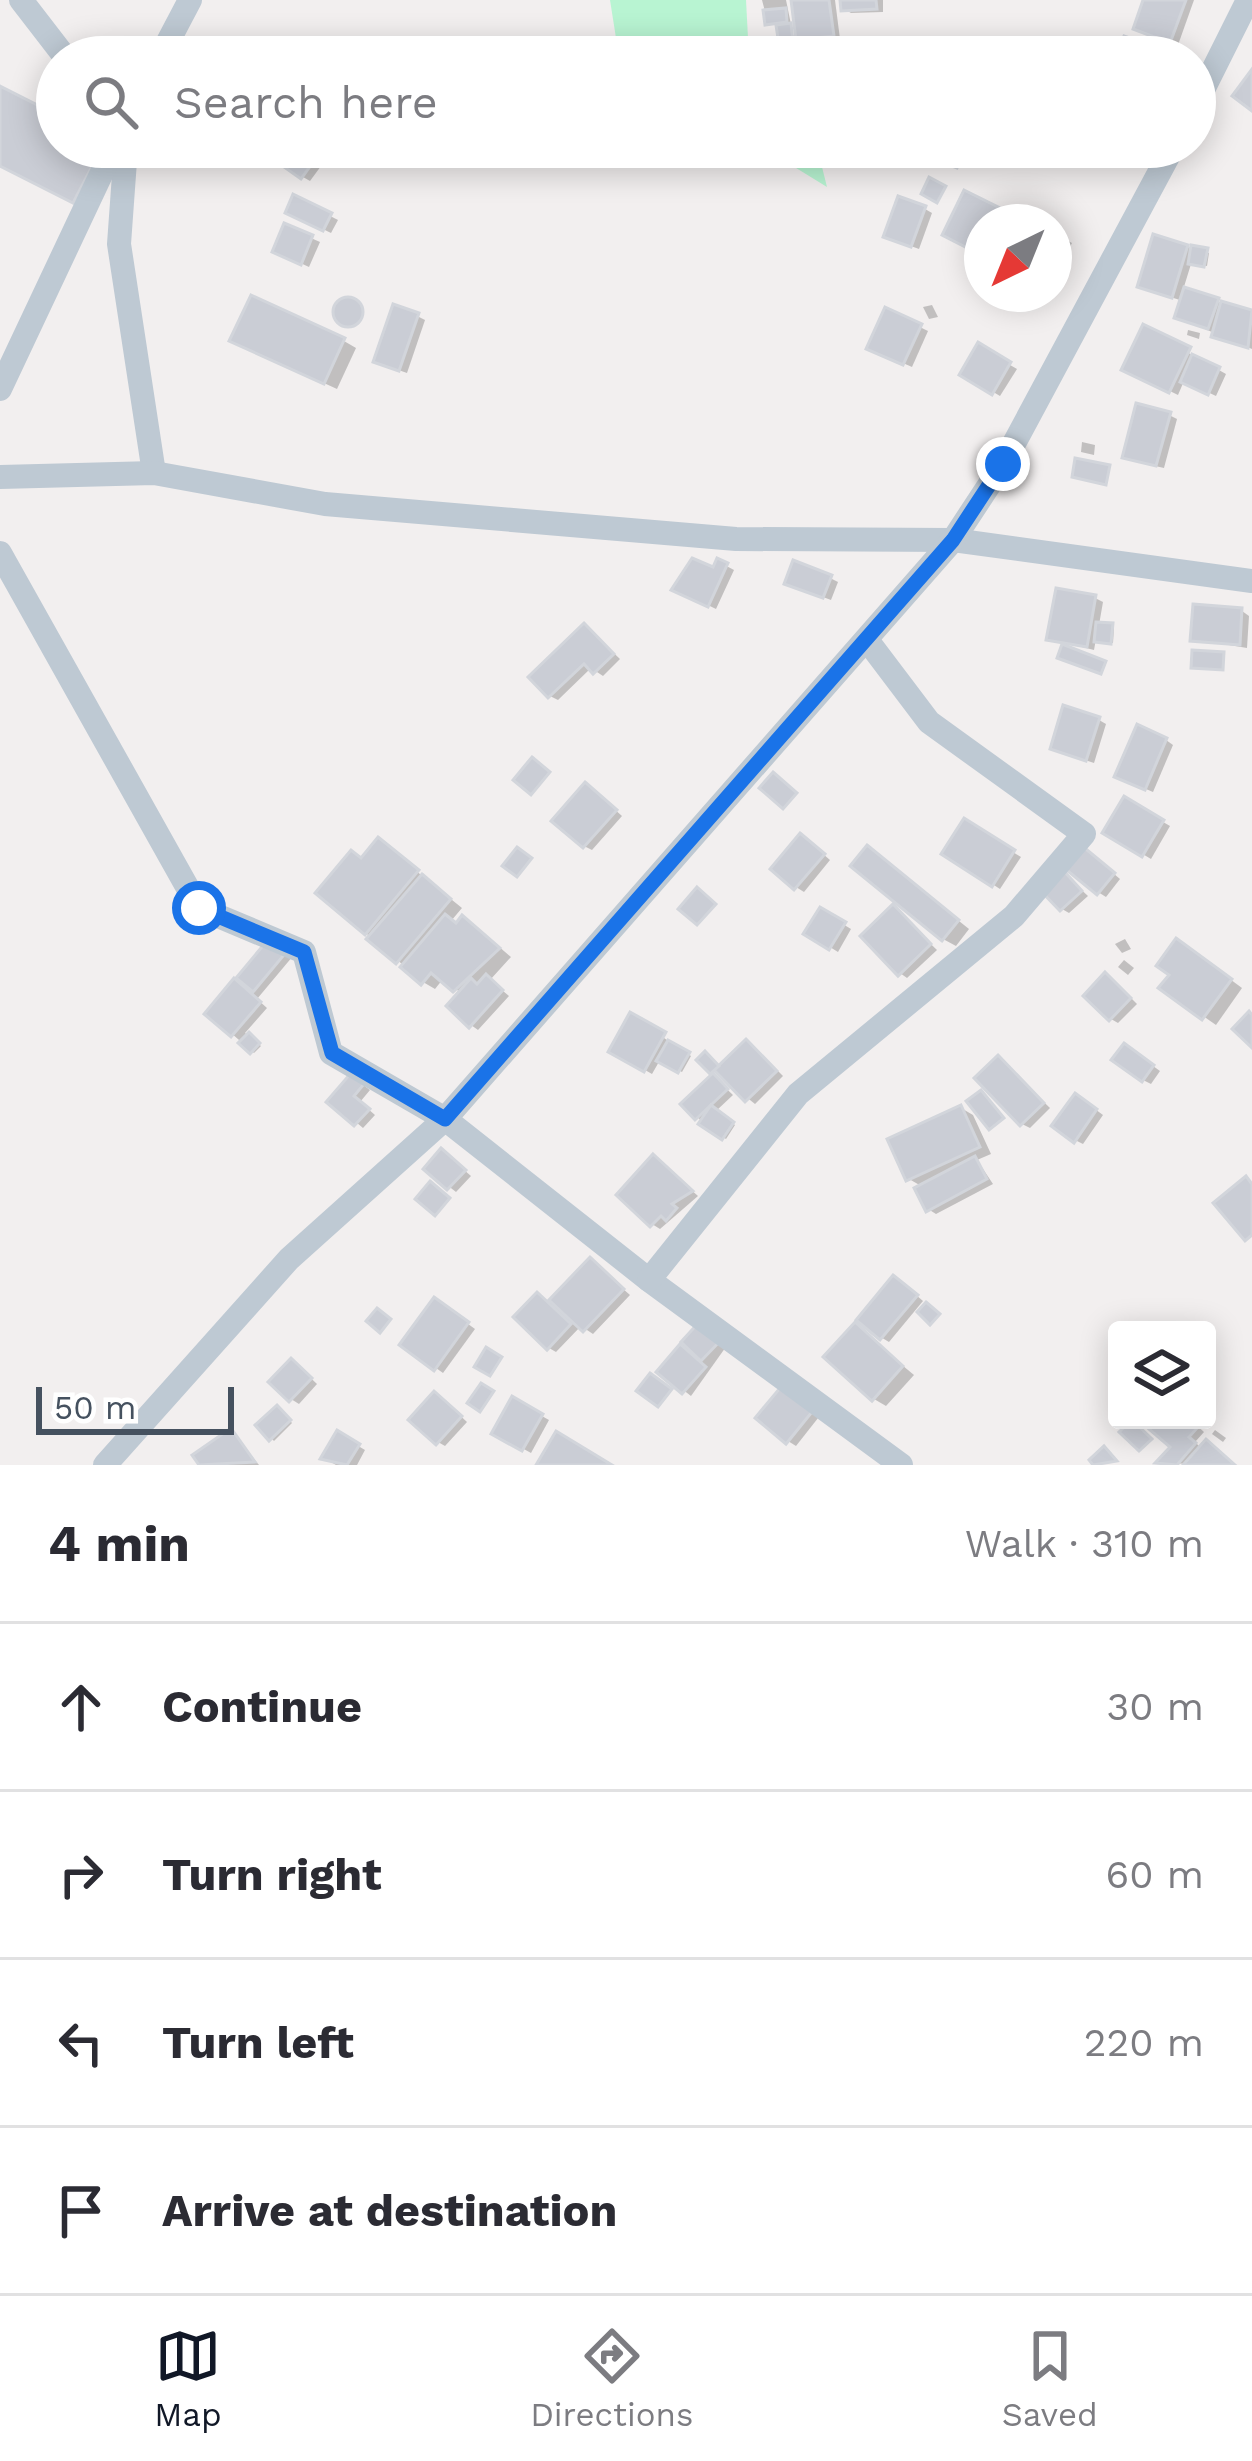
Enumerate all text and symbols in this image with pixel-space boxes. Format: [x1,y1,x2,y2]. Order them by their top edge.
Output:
search box [36,36,1216,168]
icon: search [78,69,144,135]
text: Search here [174,76,438,129]
north arrow [964,204,1072,312]
route end [976,437,1030,491]
route start [172,881,226,935]
map controls [1108,1321,1216,1429]
button: layers [1108,1321,1216,1429]
scale bar [36,1381,234,1434]
text: 50 m [54,1388,136,1427]
text: 4 min [48,1514,190,1573]
text: Walk · 310 m [965,1521,1204,1566]
icon: ahead [48,1674,114,1740]
text: Continue [162,1680,362,1733]
text: 30 m [1107,1684,1204,1729]
icon: right [48,1842,114,1908]
text: Turn right [162,1848,382,1901]
text: 60 m [1106,1852,1204,1897]
icon: left [48,2010,114,2076]
text: Turn left [162,2016,354,2069]
text: 220 m [1084,2020,1204,2065]
icon: arrive [48,2178,114,2244]
text: Arrive at destination [162,2184,617,2237]
tab: Map [154,2323,222,2434]
tab: Directions [530,2323,693,2434]
tab: Saved [1002,2323,1098,2434]

